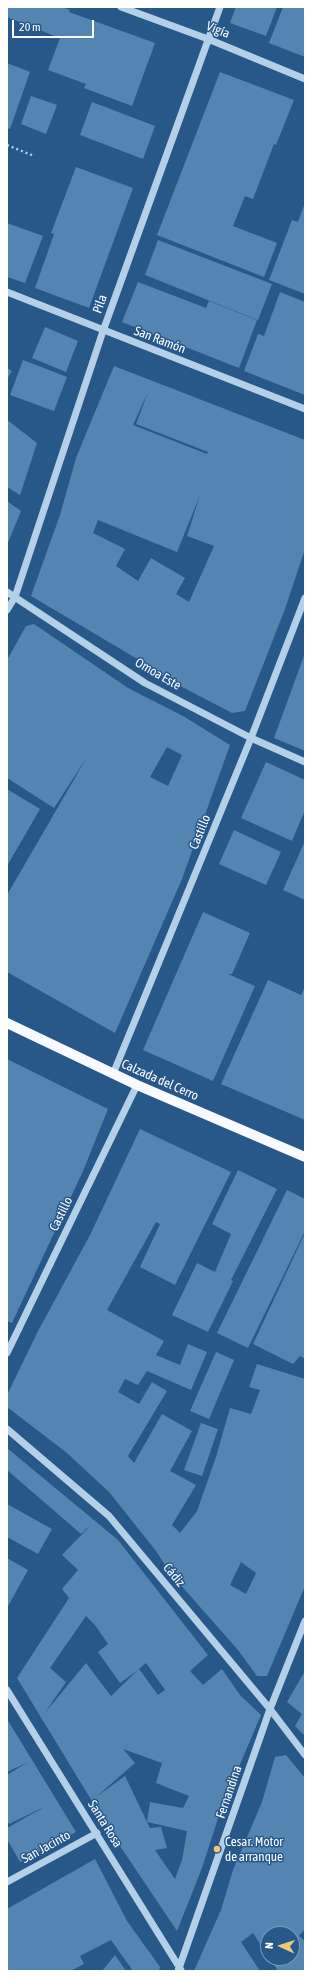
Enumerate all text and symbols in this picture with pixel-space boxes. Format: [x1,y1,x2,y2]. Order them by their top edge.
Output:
scale bar [14,12,96,38]
street label: Vigía [204,18,232,42]
text: 20 m [19,20,41,34]
street label: Pila [89,293,111,315]
street label: San Ramón [132,323,188,357]
street label: Omoa Este [132,655,184,693]
street label: Castillo [186,812,214,852]
street label: Calzada del Cerro [119,1056,201,1104]
street label: Castillo [46,1194,76,1234]
street label: Cádiz [160,1560,188,1590]
street label: Fernandina [213,1764,245,1820]
street label: Santa Rosa [84,1798,126,1850]
street label: San Jacinto [19,1827,73,1867]
place label: Cesar. Motor de arranque [225,1834,283,1865]
marker: Cesar. Motor de arranque [212,1844,222,1854]
north arrow [260,1926,300,1966]
text: N [263,1942,275,1949]

